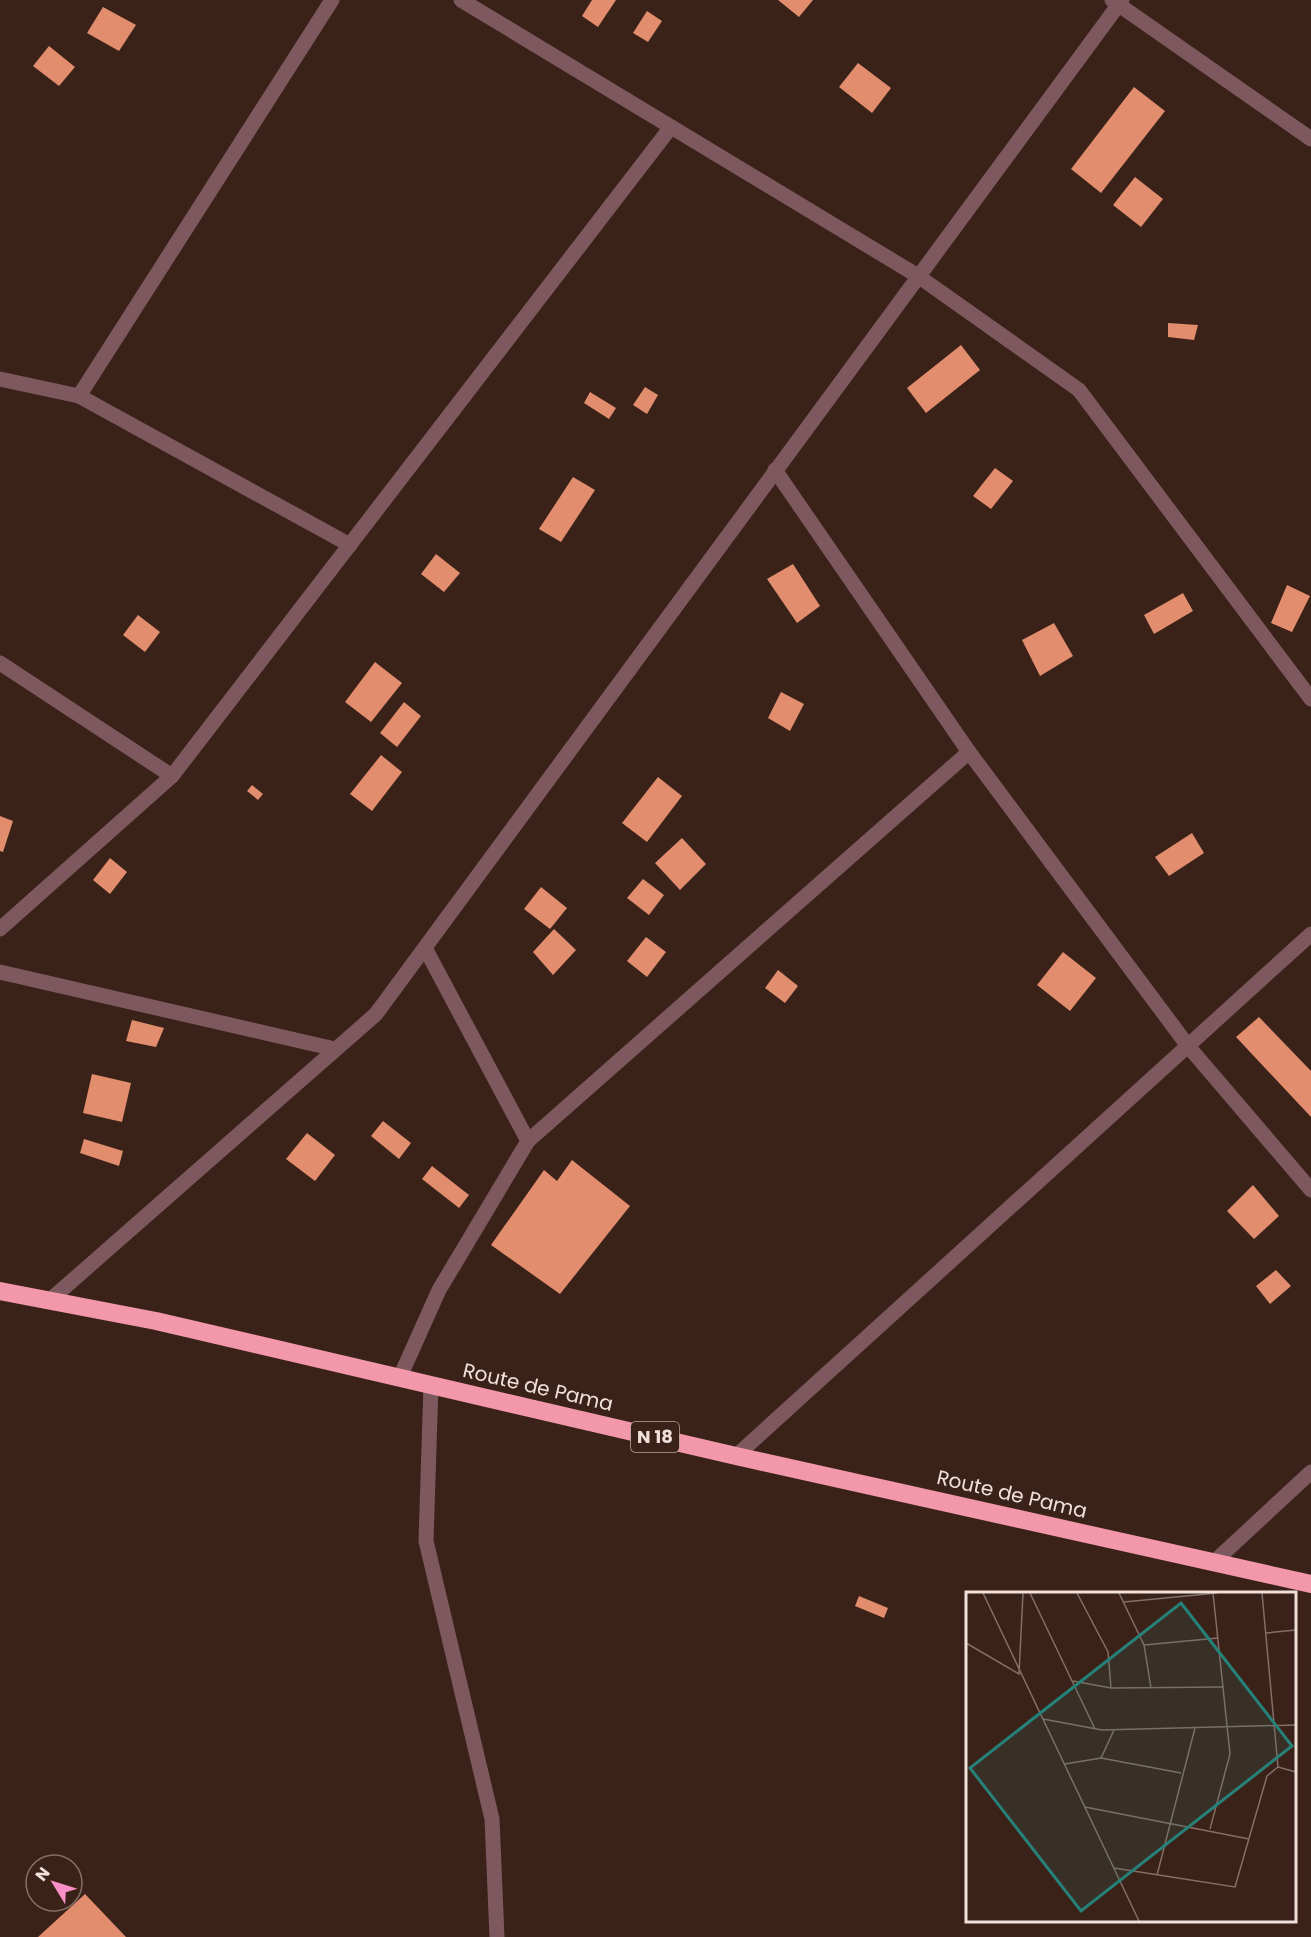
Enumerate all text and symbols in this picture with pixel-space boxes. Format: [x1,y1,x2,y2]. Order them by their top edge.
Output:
street label: Route de Pama [460,1356,616,1418]
road number: N 18 [631,1422,679,1452]
street label: Route de Pama [934,1463,1090,1525]
inset map [966,1592,1296,1922]
north arrow [24,1853,84,1913]
text: N [30,1862,55,1886]

